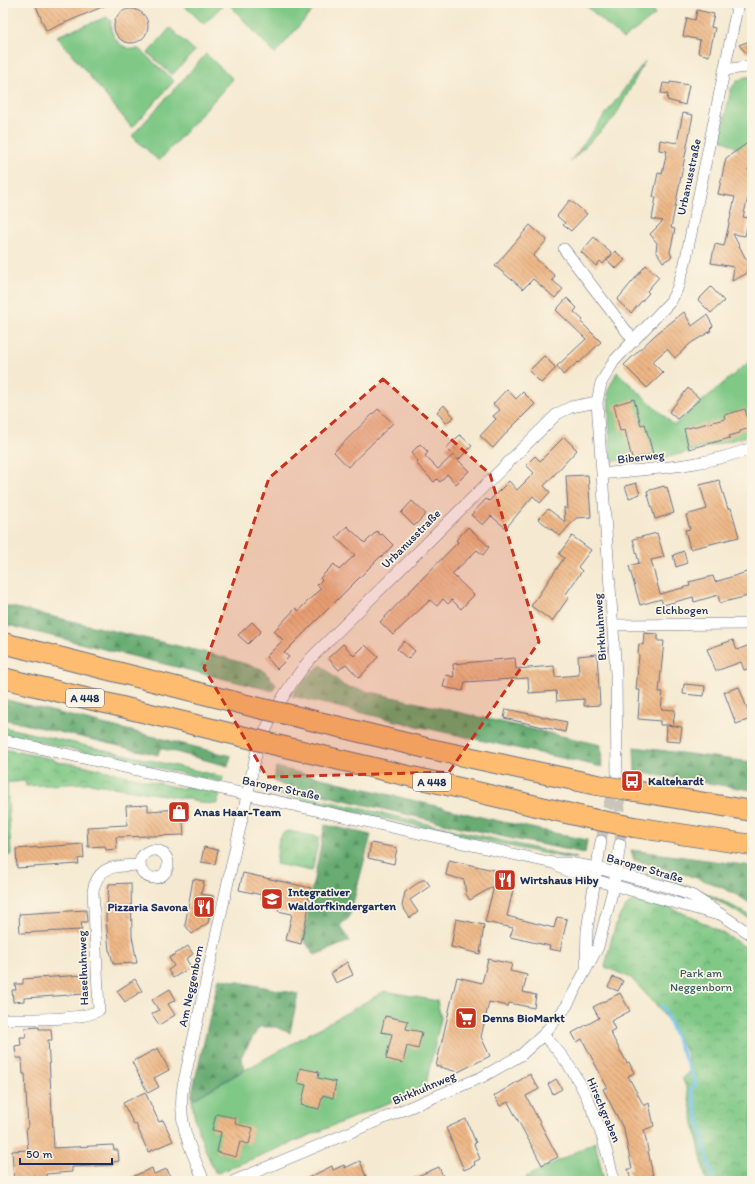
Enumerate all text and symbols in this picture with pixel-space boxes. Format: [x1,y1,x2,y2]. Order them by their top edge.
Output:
street label: Urbanusstraße [674,137,704,217]
street label: Biberweg [617,447,666,466]
street label: Urbanusstraße [379,506,444,571]
street label: Birkhuhnweg [591,592,609,661]
street label: Elchbogen [656,603,709,617]
road number: A 448 [66,689,104,707]
bus stop icon: Kaltehardt [619,768,645,794]
street label: Baroper Straße [241,773,321,803]
road number: A 448 [413,773,451,791]
place label: Kaltehardt [648,774,704,788]
shop icon: Anas Haar-Team [166,799,192,825]
place label: Anas Haar-Team [193,805,282,819]
street label: Baroper Straße [605,850,685,886]
restaurant icon: Wirtshaus Hiby [492,867,518,893]
place label: Wirtshaus Hiby [520,873,599,888]
place label: Integrativer Waldorfkindergarten [288,885,396,914]
school or university icon: Integrativer Waldorfkindergarten [259,886,285,912]
restaurant icon: Pizzaria Savona [191,894,217,920]
place label: Pizzaria Savona [107,900,189,914]
street label: Haselhuhnweg [75,929,91,1006]
street label: Am Neggenborn [176,944,207,1028]
park label: Park am Neggenborn [670,966,732,994]
supermarket icon: Denns BioMarkt [453,1005,479,1031]
place label: Denns BioMarkt [482,1011,565,1025]
street label: Birkhuhnweg [390,1068,459,1108]
street label: Hirschgraben [584,1076,624,1145]
scale bar [20,1140,112,1166]
text: 50 m [26,1147,52,1161]

